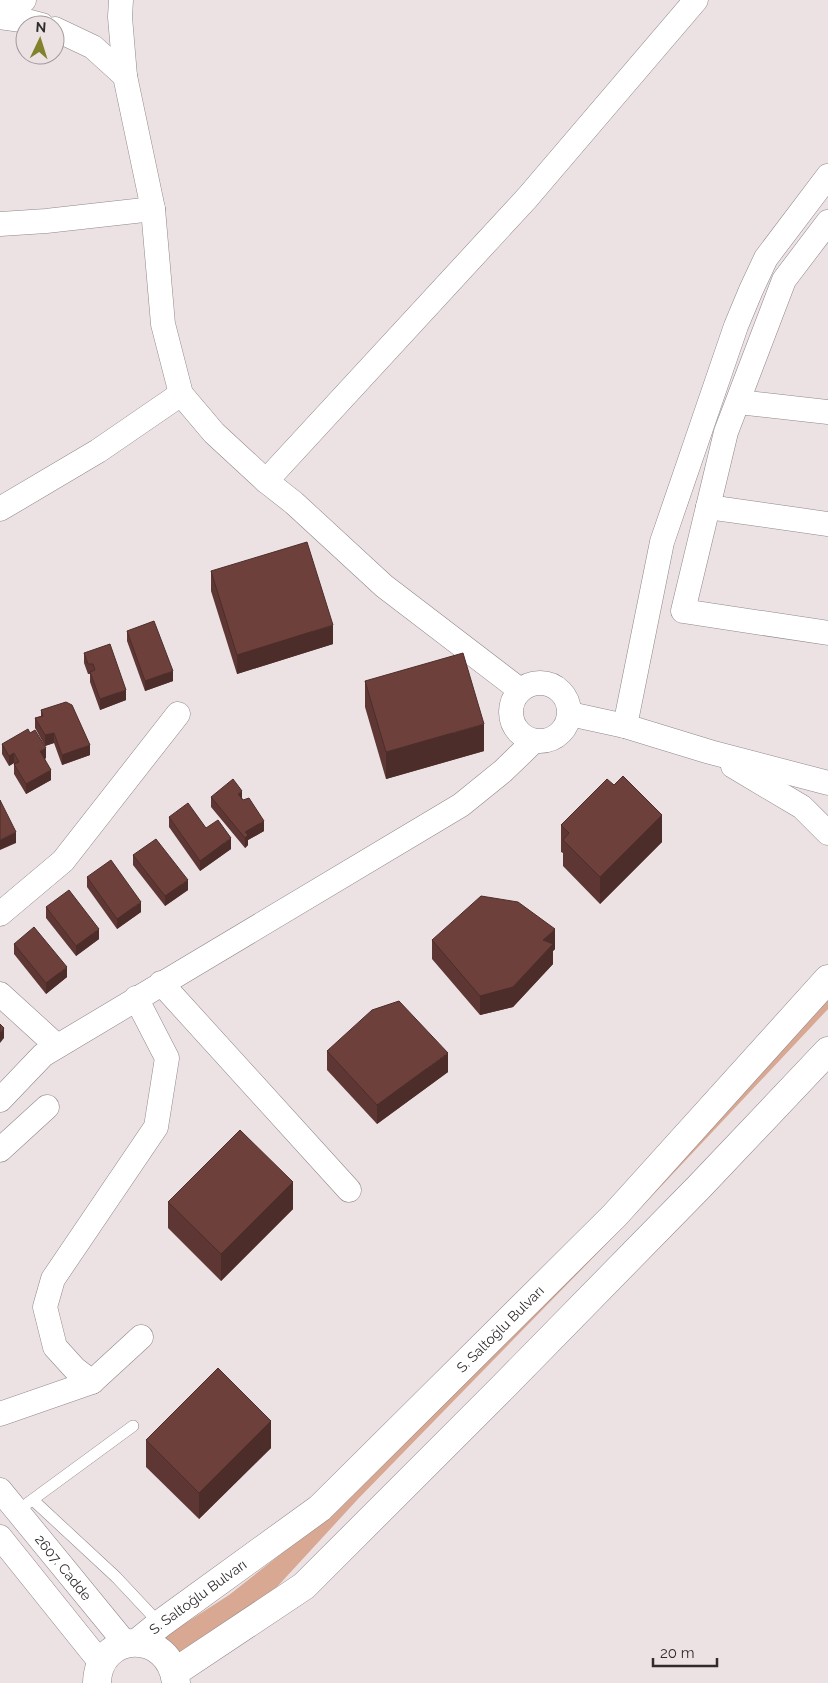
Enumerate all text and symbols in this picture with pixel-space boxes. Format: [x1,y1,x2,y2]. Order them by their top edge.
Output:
north arrow [15,15,65,65]
text: N [35,19,47,35]
street label: S. Saltoğlu Bulvarı [453,1282,547,1376]
street label: 2607. Cadde [32,1531,95,1603]
street label: S. Saltoğlu Bulvarı [146,1556,249,1637]
scale bar [653,1636,717,1668]
text: 20 m [660,1644,695,1662]

